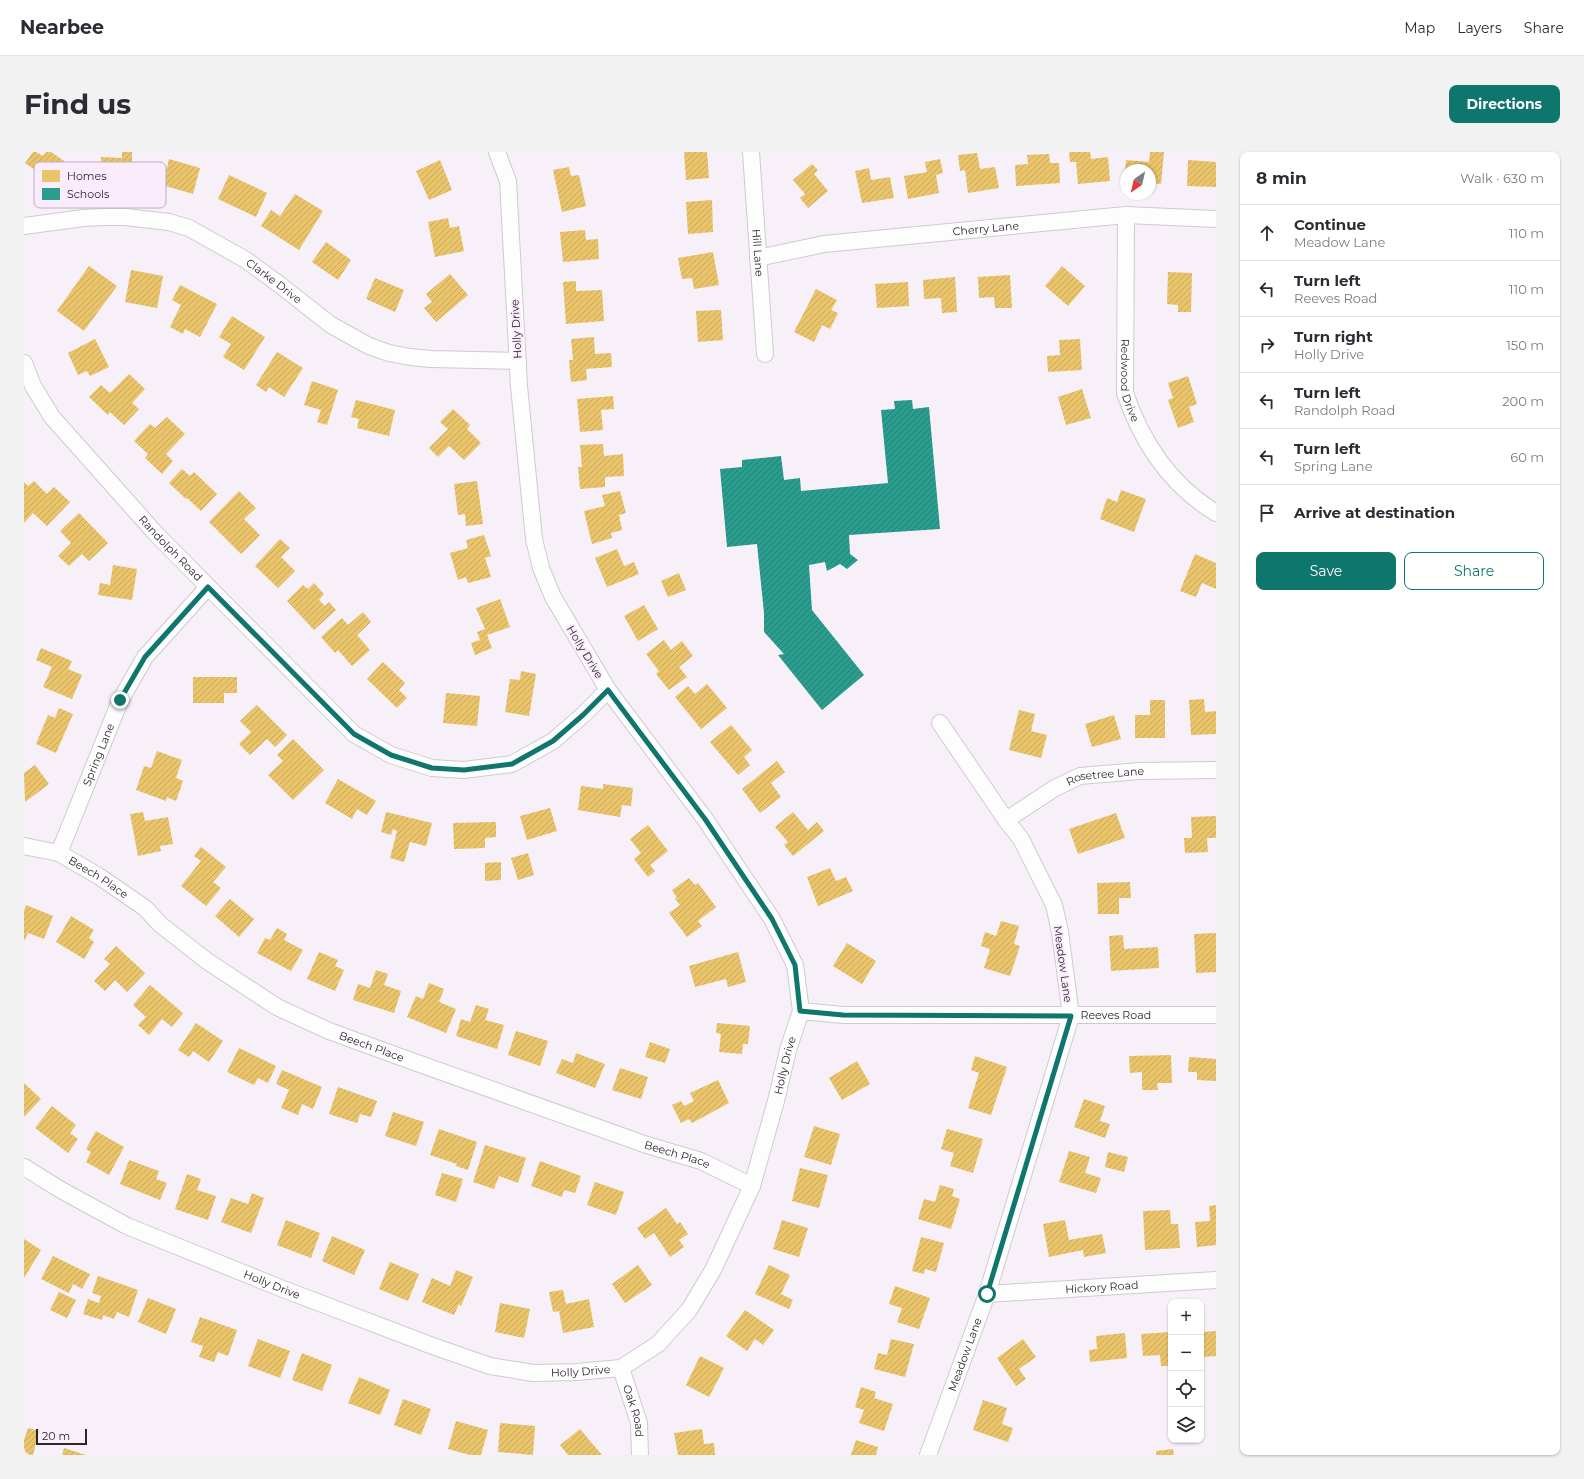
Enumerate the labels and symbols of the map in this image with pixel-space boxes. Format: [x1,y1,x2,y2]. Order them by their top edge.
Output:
legend [34,162,166,208]
north arrow [1120,164,1156,200]
text: Homes [67,169,107,183]
text: Schools [67,187,110,201]
street label: Cherry Lane [952,218,1020,239]
street label: Hill Lane [749,228,767,277]
street label: Clarke Drive [243,255,305,307]
street label: Holly Drive [507,299,525,359]
street label: Redwood Drive [1118,339,1143,424]
street label: Randolph Road [136,512,206,584]
street label: Holly Drive [564,623,606,681]
route end [111,691,129,709]
street label: Spring Lane [80,721,117,788]
street label: Rosetree Lane [1064,764,1144,789]
street label: Beech Place [66,853,131,902]
street label: Meadow Lane [1051,925,1075,1004]
street label: Reeves Road [1080,1008,1151,1022]
street label: Beech Place [337,1028,406,1065]
street label: Holly Drive [771,1034,799,1096]
street label: Beech Place [643,1138,713,1172]
street label: Holly Drive [242,1267,302,1302]
street label: Hickory Road [1065,1278,1139,1296]
route start [978,1285,996,1303]
street label: Meadow Lane [945,1315,985,1393]
street label: Holly Drive [551,1362,611,1380]
street label: Oak Road [620,1383,646,1437]
scale bar [36,1427,87,1446]

